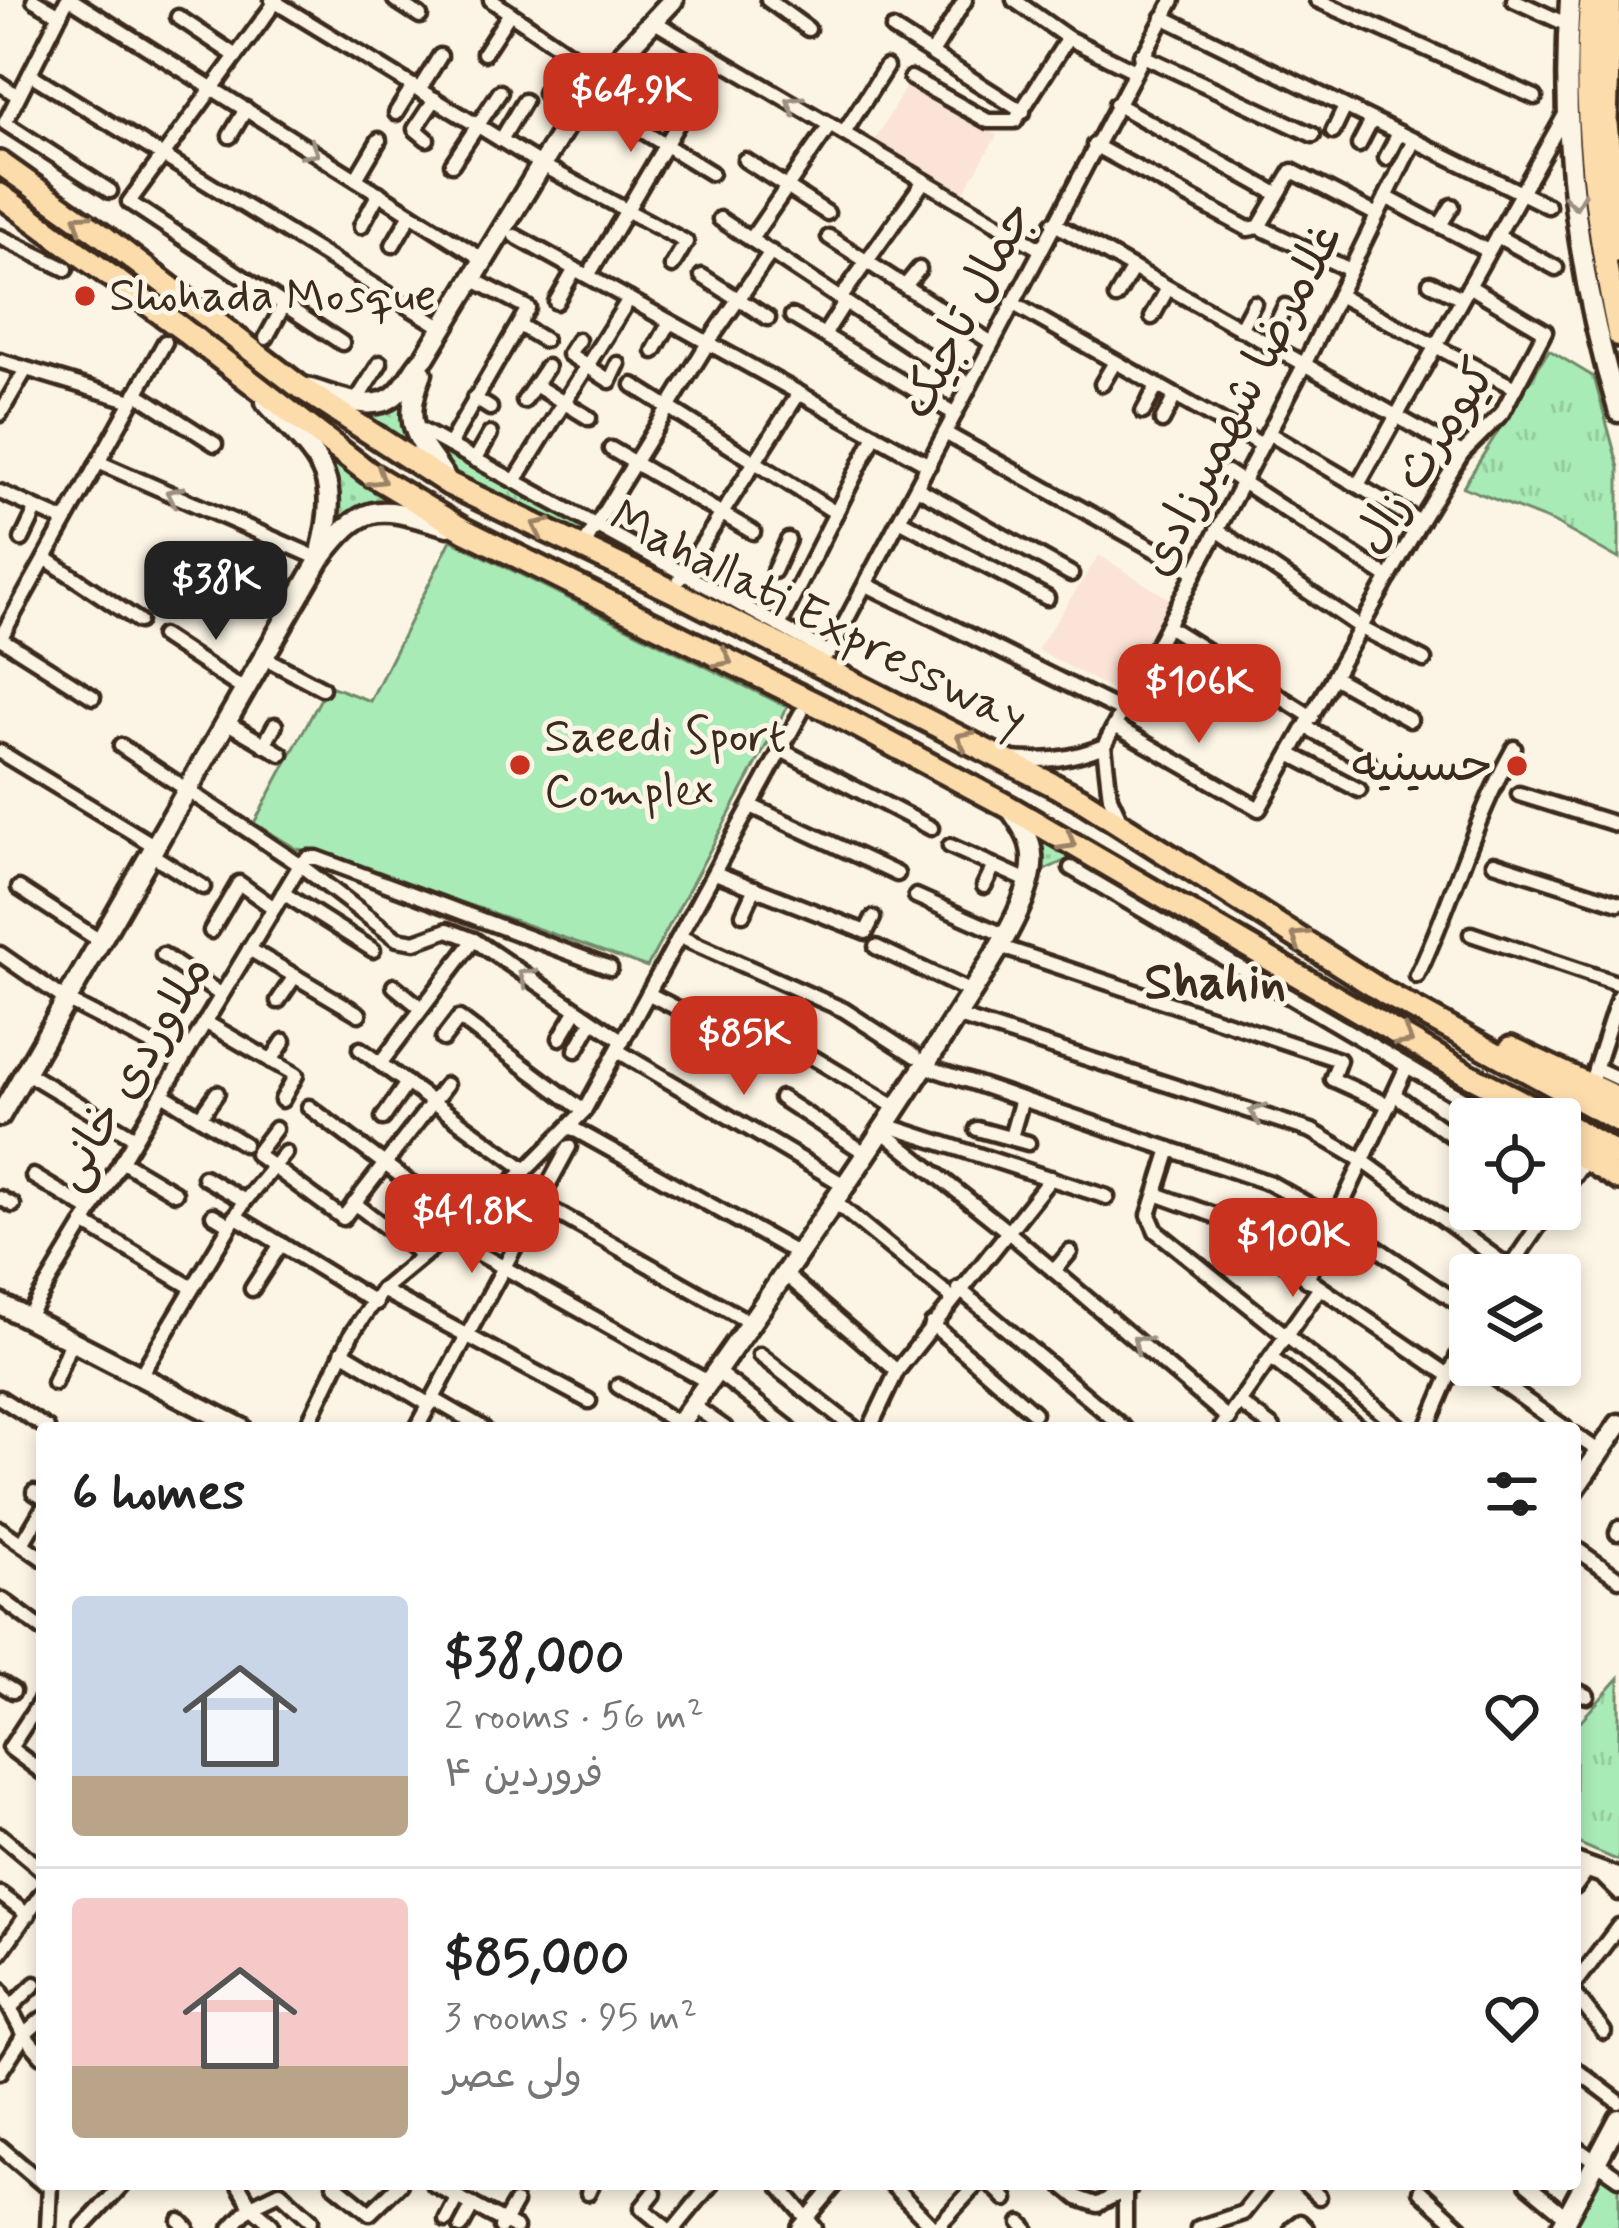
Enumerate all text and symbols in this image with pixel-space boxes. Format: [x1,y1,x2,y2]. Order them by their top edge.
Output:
pin: $64.9K [533,53,729,155]
text: $64.9K [570,66,692,117]
one-way arrow [785,96,807,119]
one-way arrow [298,137,320,159]
street label: جمال تاجیک [886,190,1050,430]
one-way arrow [1562,191,1588,210]
one-way arrow [73,213,94,235]
street label: غلامرضا شهمیرزادی [1126,213,1358,587]
place label: Shohada Mosque [109,265,436,328]
marker: Shohada Mosque [72,283,98,309]
street label: کیومرث زال [1340,348,1512,566]
one-way arrow [365,464,387,486]
one-way arrow [165,486,186,510]
street label: Mahallati Expressway [599,486,1037,752]
one-way arrow [531,518,552,542]
pin: $38K [145,541,287,643]
text: $38K [171,554,261,605]
one-way arrow [712,644,733,668]
pin: $106K [1115,644,1283,746]
text: $106K [1145,657,1253,708]
place label: Saeedi Sport Complex [544,706,787,824]
one-way arrow [955,730,976,754]
place label: حسینیه [1352,735,1493,798]
marker: Saeedi Sport Complex [507,752,533,778]
marker: حسینیه [1504,753,1530,779]
one-way arrow [1055,827,1077,850]
one-way arrow [1290,930,1312,952]
street label: ملاوردی خانی [38,944,228,1202]
district label: Shahin [1144,951,1286,1017]
one-way arrow [517,968,539,990]
pin: $85K [673,996,815,1098]
text: $85K [697,1009,791,1060]
one-way arrow [1392,1024,1414,1046]
map controls [1449,1098,1581,1386]
button: locate [1449,1098,1581,1230]
one-way arrow [1247,1103,1268,1128]
pin: $41.8K [374,1174,570,1276]
text: $41.8K [412,1187,532,1238]
pin: $100K [1209,1198,1377,1300]
text: $100K [1236,1211,1350,1262]
button: layers [1449,1254,1581,1386]
one-way arrow [1131,1336,1153,1358]
text: 6 homes [72,1461,245,1527]
icon: filters [1479,1461,1545,1527]
text: $38,000 [444,1626,624,1692]
icon: home [168,1644,312,1788]
icon: heart [1479,1683,1545,1749]
text: 2 rooms · 56 m² [444,1692,704,1743]
text: فروردین ۴ [444,1750,603,1801]
text: $85,000 [444,1927,629,1993]
icon: home [168,1946,312,2090]
icon: heart [1479,1985,1545,2051]
text: 3 rooms · 95 m² [444,1993,697,2044]
text: ولی عصر [444,2051,582,2102]

